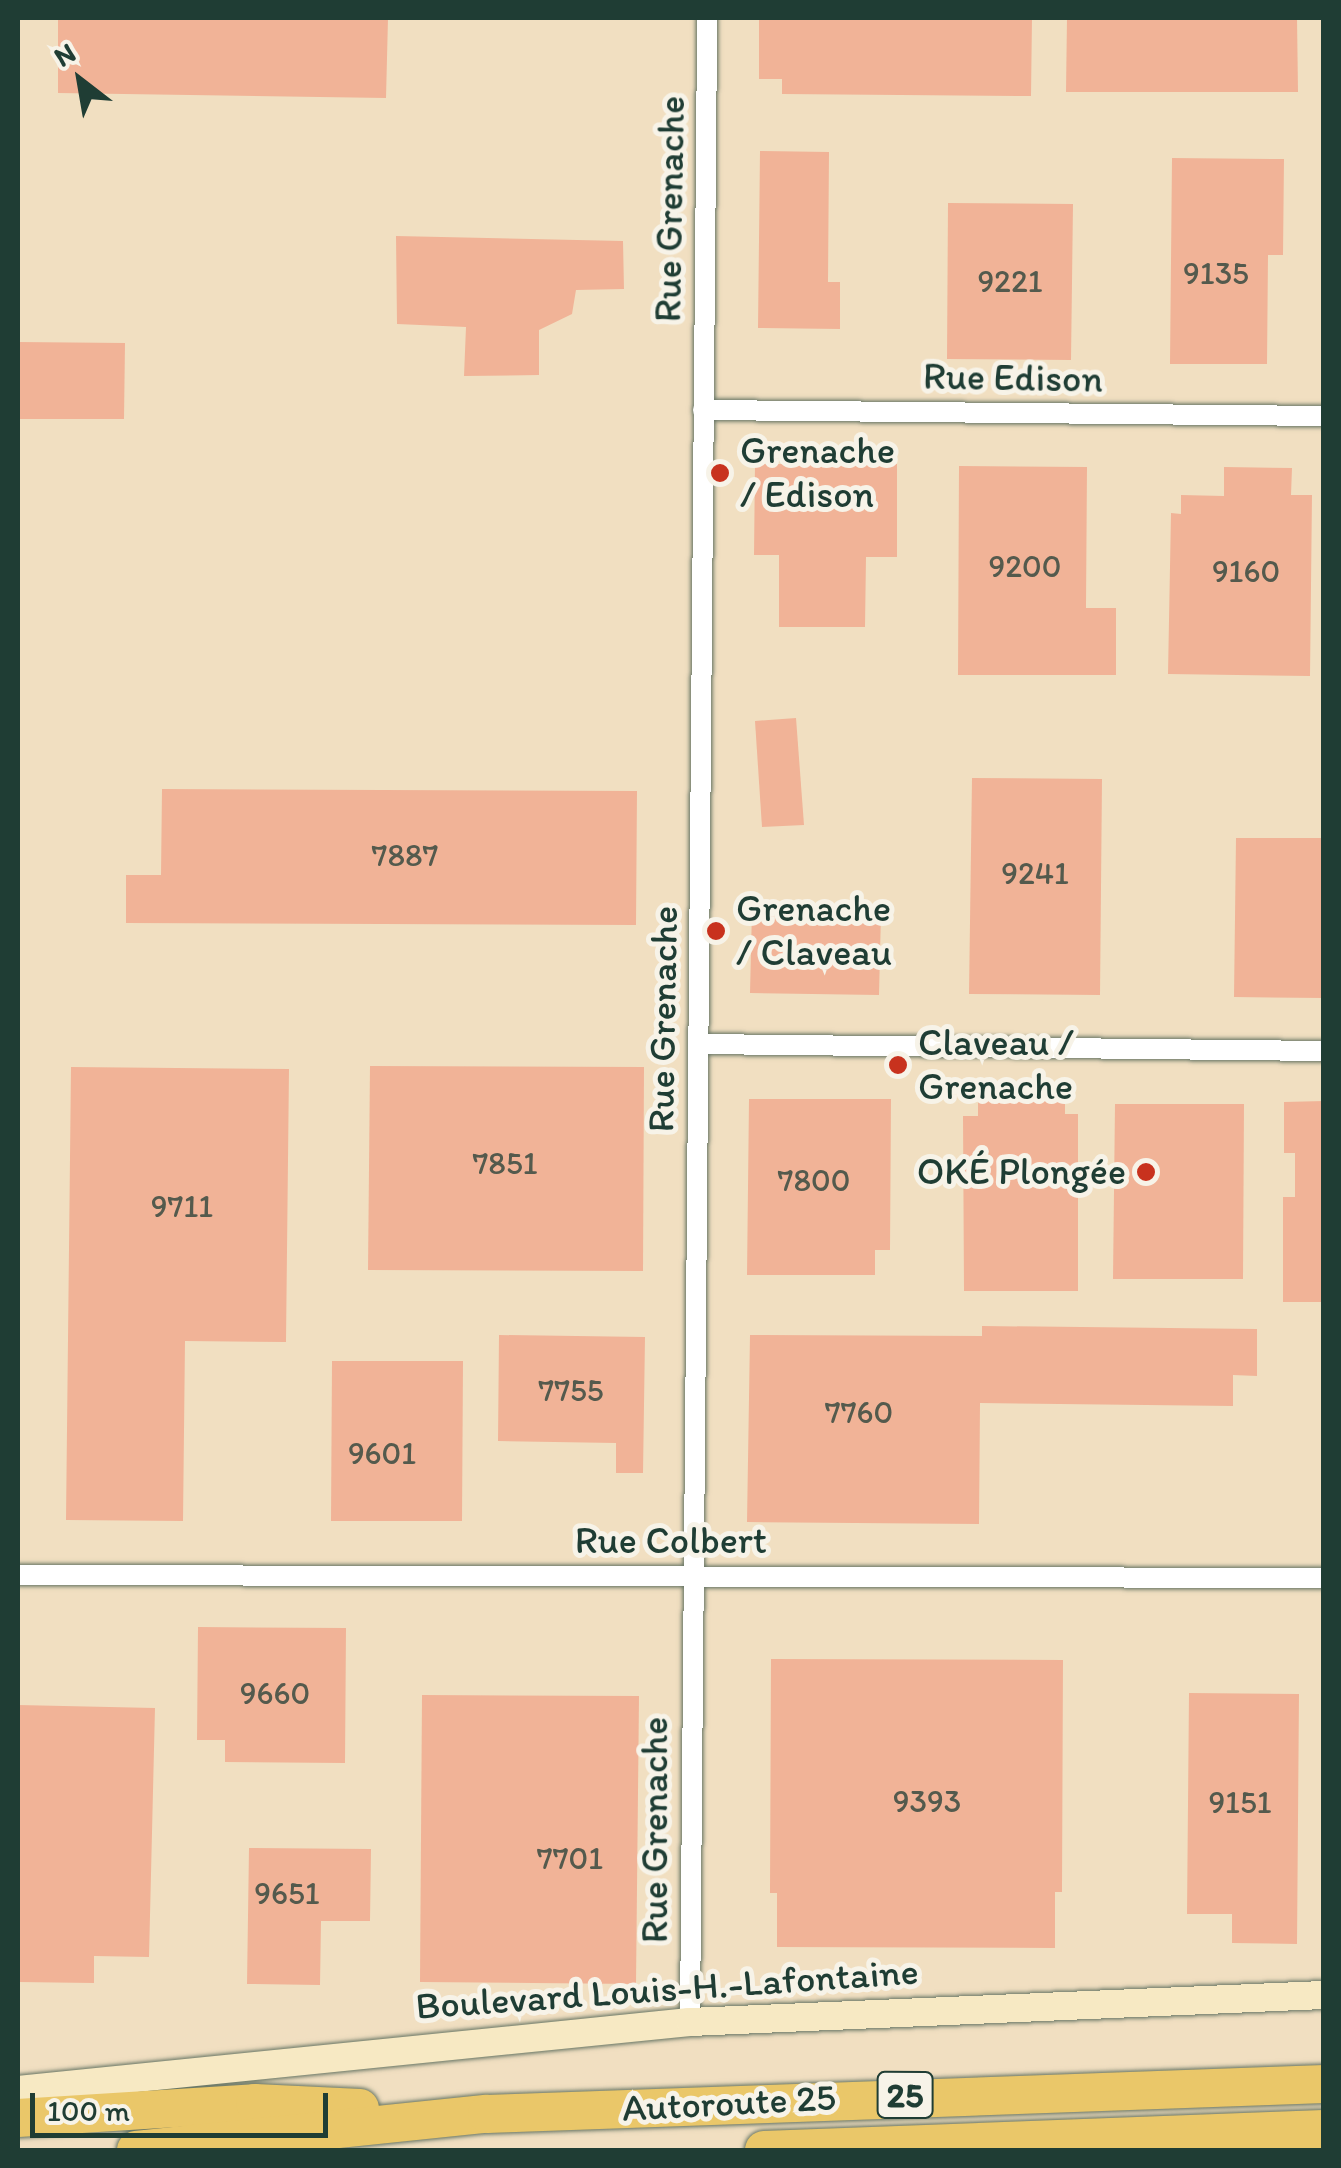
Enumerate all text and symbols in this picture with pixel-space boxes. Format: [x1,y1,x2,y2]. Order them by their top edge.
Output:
north arrow [30,30,130,130]
text: N [48,35,81,74]
street label: Rue Grenache [645,96,695,322]
house number: 9135 [1183,254,1249,292]
house number: 9221 [977,262,1043,300]
street label: Rue Edison [923,354,1103,402]
place label: Grenache / Edison [740,428,895,518]
marker: Grenache / Edison [709,462,731,484]
house number: 9200 [989,547,1061,585]
house number: 9160 [1212,552,1280,590]
house number: 7887 [372,836,438,874]
house number: 9241 [1001,854,1069,892]
place label: Grenache / Claveau [736,886,892,976]
street label: Rue Grenache [638,906,688,1132]
marker: Grenache / Claveau [705,920,727,942]
place label: Claveau / Grenache [918,1020,1074,1110]
marker: Claveau / Grenache [887,1054,909,1076]
house number: 7851 [472,1144,538,1182]
place label: OKÉ Plongée [917,1149,1126,1195]
house number: 7800 [778,1161,850,1199]
marker: OKÉ Plongée [1135,1161,1157,1183]
house number: 9711 [151,1187,213,1225]
house number: 7755 [538,1371,604,1409]
house number: 7760 [825,1393,893,1431]
house number: 9601 [348,1434,416,1472]
street label: Rue Colbert [575,1518,767,1564]
house number: 9660 [240,1674,310,1712]
street label: Rue Grenache [632,1717,678,1943]
house number: 9393 [893,1782,961,1820]
house number: 9151 [1208,1783,1272,1821]
house number: 7701 [537,1839,603,1877]
house number: 9651 [254,1874,320,1912]
street label: Boulevard Louis-H.-Lafontaine [414,1949,920,2029]
road number: 25 [875,2065,935,2125]
scale bar [35,2073,332,2135]
street label: Autoroute 25 [621,2075,837,2131]
text: 100 m [47,2092,130,2129]

